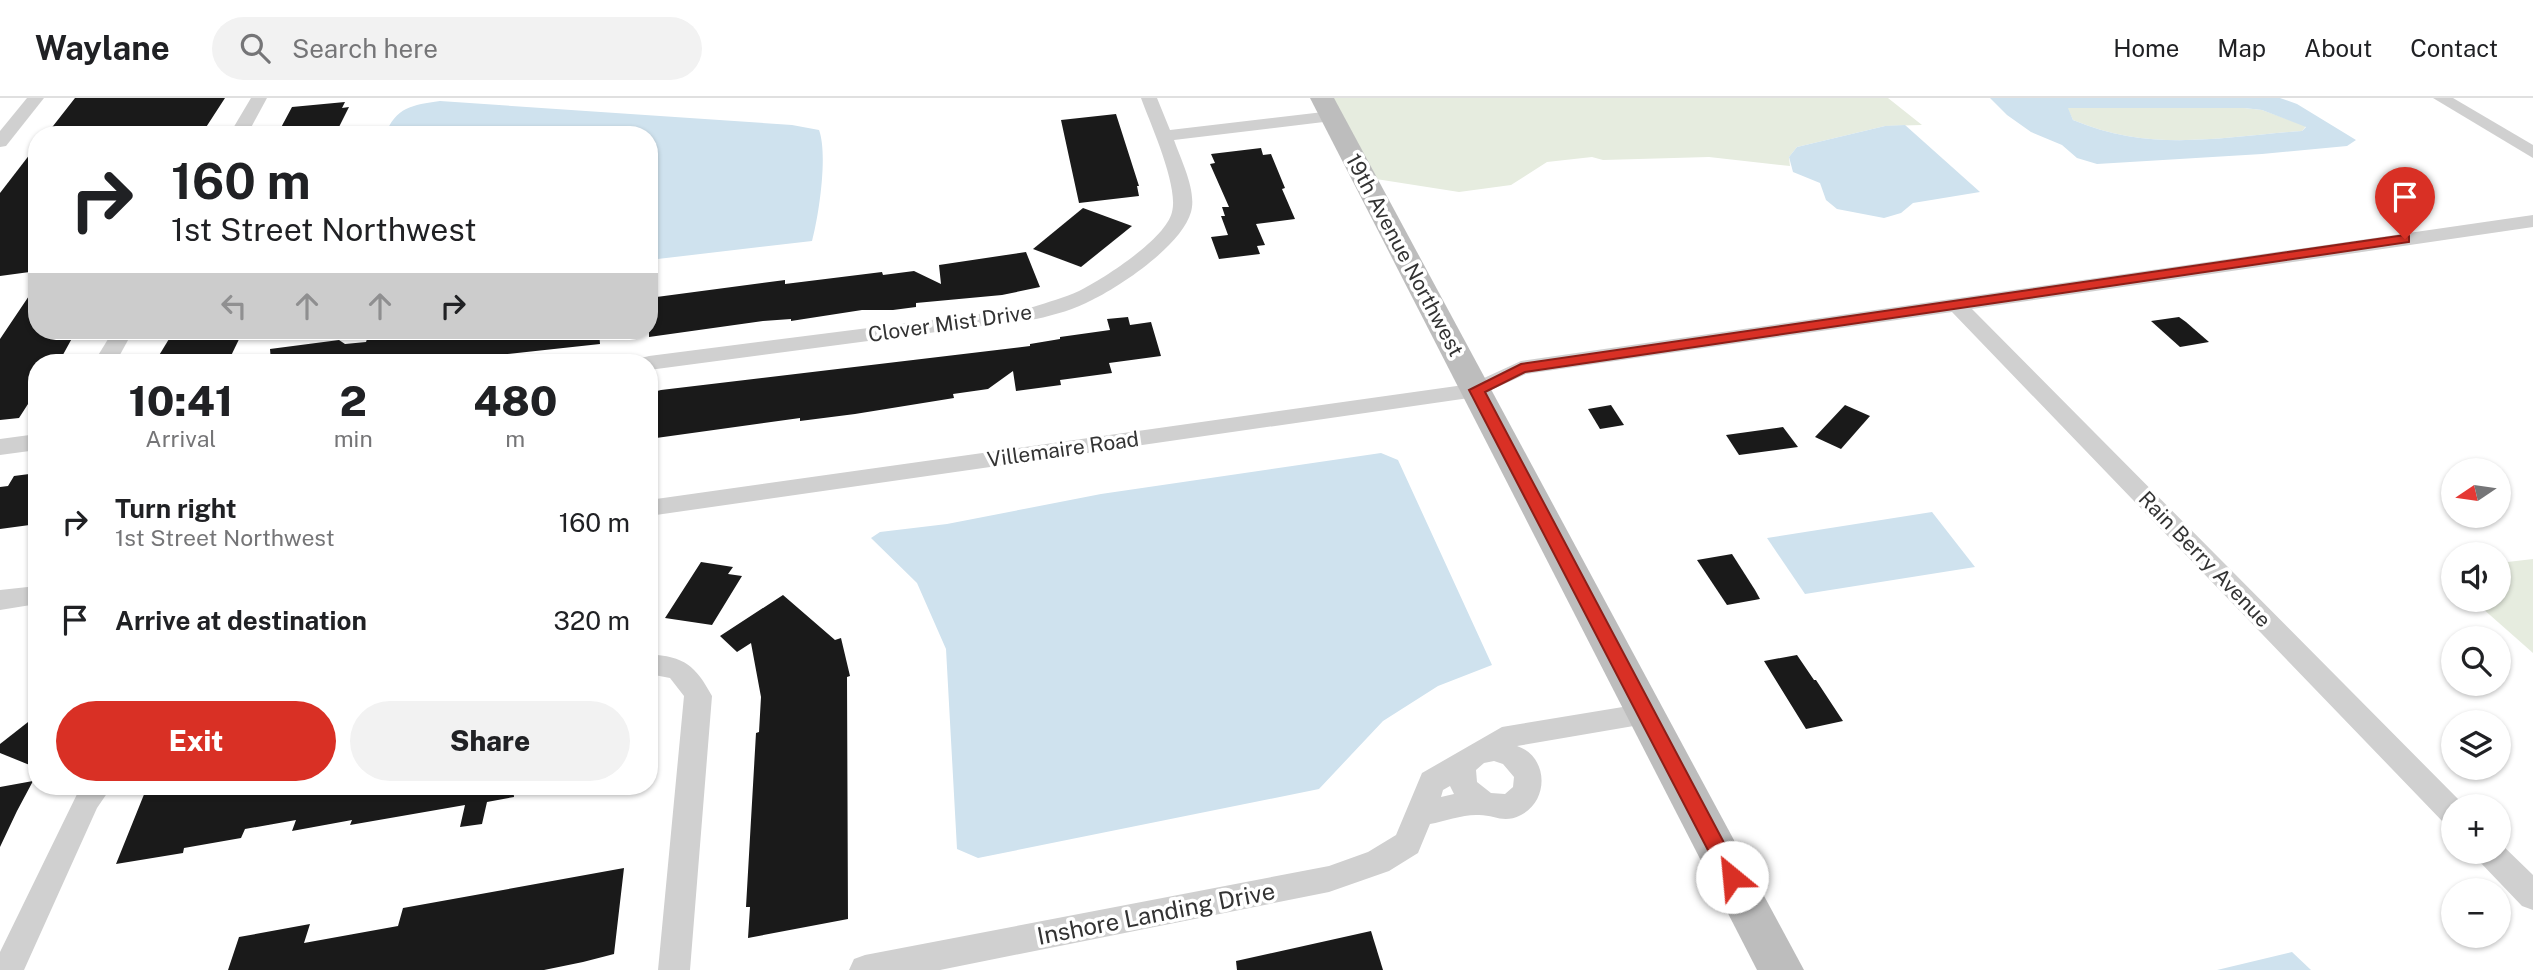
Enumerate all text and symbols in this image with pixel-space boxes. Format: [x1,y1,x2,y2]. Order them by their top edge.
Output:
search box [212,17,702,80]
text: Waylane [35,29,170,67]
icon: search [236,29,274,67]
text: Search here [292,33,438,64]
text: Home [2113,34,2179,62]
text: Map [2217,34,2266,62]
text: About [2304,34,2372,62]
text: Contact [2410,34,2498,62]
street label: 19th Avenue Northwest [1341,149,1469,361]
text: 160 m [171,152,311,210]
icon: right [56,154,147,245]
pin [2375,167,2435,239]
icon: arrive [2386,178,2424,216]
text: 1st Street Northwest [171,211,477,248]
icon: left [215,287,253,325]
icon: ahead [288,287,326,325]
icon: ahead [361,287,399,325]
icon: right [434,287,472,325]
street label: Clover Mist Drive [866,299,1034,347]
text: 10:41 [128,376,233,425]
text: 2 [339,376,367,425]
text: 480 [473,376,557,425]
text: Arrival [145,425,216,452]
text: min [334,425,373,452]
text: m [505,425,525,452]
street label: Villemaire Road [986,426,1140,472]
north arrow [2441,458,2511,528]
map controls [2441,458,2511,948]
street label: Rain Berry Avenue [2134,486,2276,632]
text: Turn right [115,493,237,524]
icon: right [56,503,94,541]
text: 160 m [559,507,630,538]
text: 1st Street Northwest [115,524,335,551]
button: sound [2441,542,2511,612]
icon: arrive [56,601,94,639]
text: Arrive at destination [115,605,367,636]
text: 320 m [553,605,630,636]
button: search [2441,626,2511,696]
button: Exit [56,701,336,781]
button: Share [350,701,630,781]
button: layers [2441,710,2511,780]
button: + [2441,794,2511,864]
position arrow [1695,840,1769,914]
street label: Inshore Landing Drive [1035,876,1277,950]
button: − [2441,878,2511,948]

